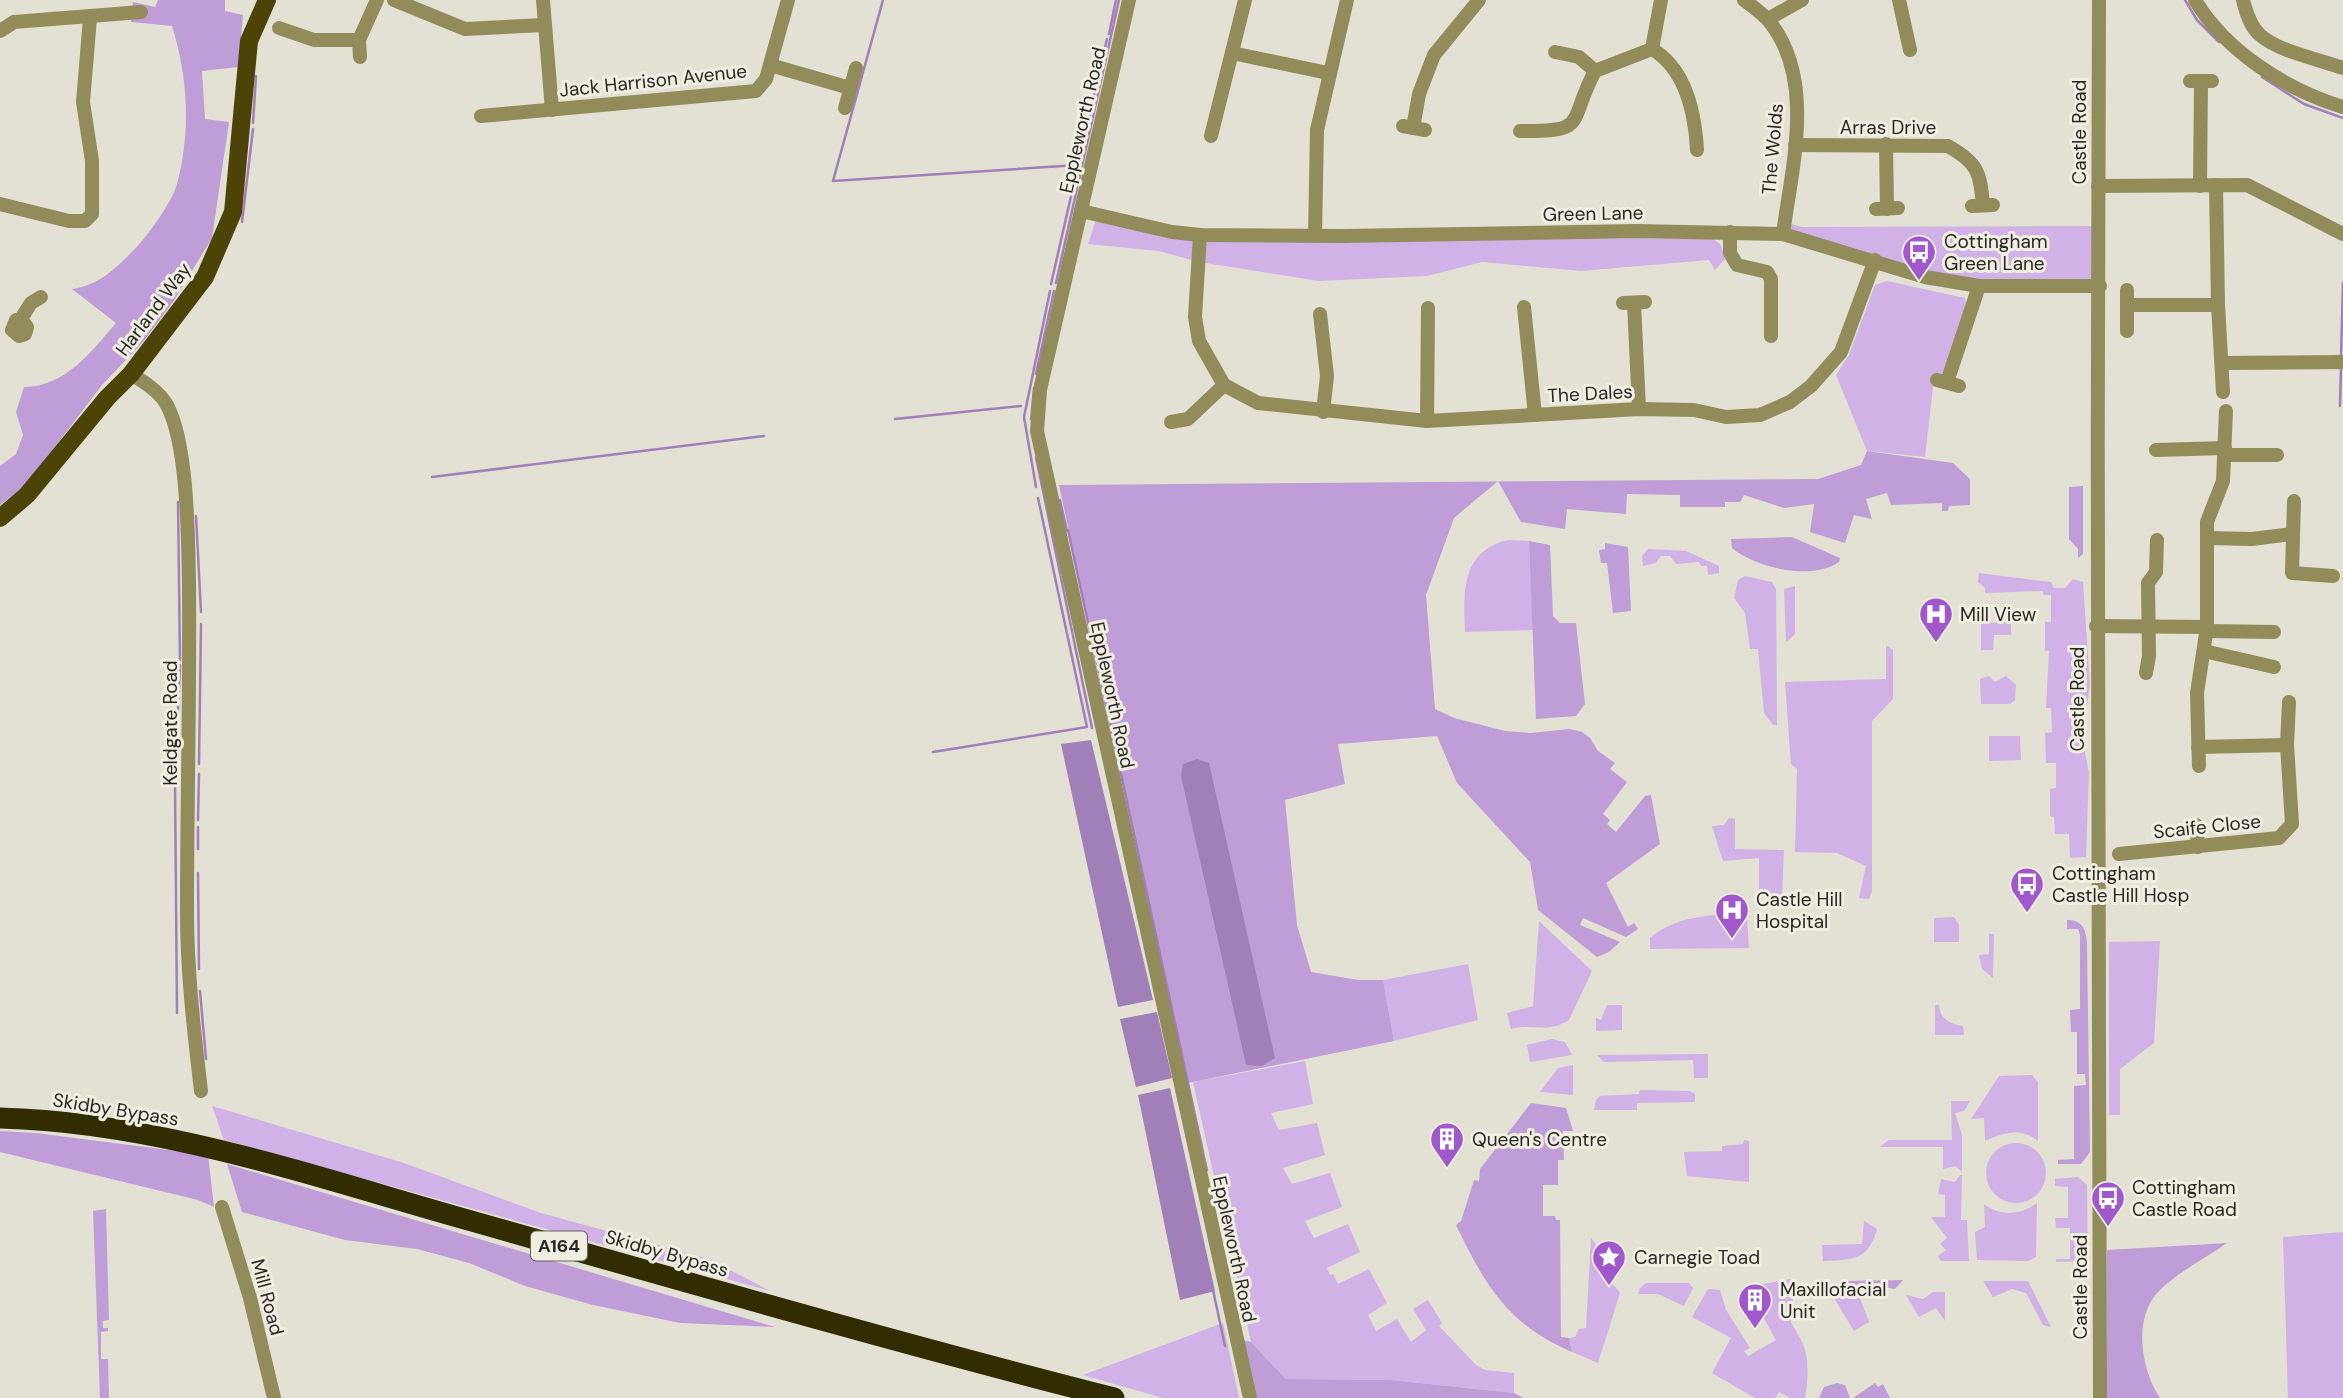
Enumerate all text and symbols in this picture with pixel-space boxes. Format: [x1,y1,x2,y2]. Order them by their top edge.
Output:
street label: Eppleworth Road [1054,45,1111,196]
street label: Jack Harrison Avenue [558,58,748,103]
street label: Castle Road [2067,80,2092,184]
street label: The Wolds [1756,102,1789,196]
street label: Arras Drive [1840,115,1936,140]
street label: Green Lane [1542,200,1644,227]
place label: Cottingham Green Lane [1944,229,2048,276]
bus stop icon: Cottingham Green Lane [1900,233,1938,282]
street label: Harland Way [110,257,197,361]
street label: The Dales [1547,379,1633,408]
hospital icon: Mill View [1917,595,1955,644]
place label: Mill View [1960,602,2037,627]
street label: Eppleworth Road [1085,620,1140,771]
street label: Castle Road [2065,647,2090,751]
street label: Keldgate Road [158,660,183,786]
street label: Scaife Close [2152,808,2262,845]
place label: Cottingham Castle Hill Hosp [2052,861,2189,908]
bus stop icon: Cottingham Castle Hill Hosp [2008,865,2046,914]
place label: Castle Hill Hospital [1756,887,1843,934]
hospital icon: Castle Hill Hospital [1713,891,1751,940]
street label: Skidby Bypass [51,1087,181,1132]
building icon: Queen's Centre [1428,1120,1466,1169]
place label: Queen's Centre [1472,1127,1607,1152]
street label: Eppleworth Road [1207,1174,1262,1325]
place label: Cottingham Castle Road [2132,1175,2237,1222]
bus stop icon: Cottingham Castle Road [2089,1179,2127,1228]
street label: Skidby Bypass [602,1224,731,1283]
road number: A164 [531,1232,587,1260]
street label: Castle Road [2068,1235,2093,1339]
place icon: Carnegie Toad [1590,1238,1628,1287]
place label: Carnegie Toad [1634,1245,1760,1270]
street label: Mill Road [245,1256,290,1338]
place label: Maxillofacial Unit [1780,1277,1886,1324]
building icon: Maxillofacial Unit [1736,1281,1774,1330]

